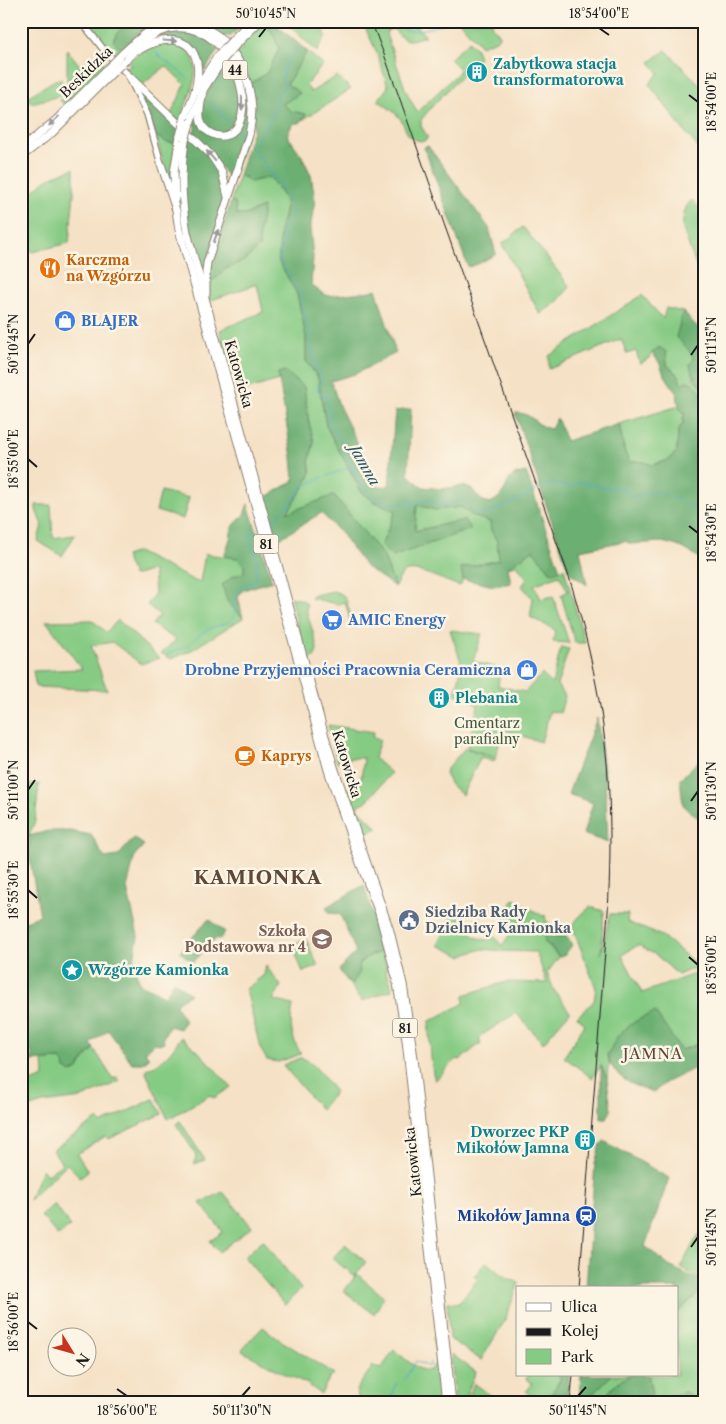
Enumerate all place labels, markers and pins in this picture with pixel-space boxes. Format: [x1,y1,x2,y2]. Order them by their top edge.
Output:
place label: Zabytkowa stacja transformatorowa [493,55,625,89]
building icon: Zabytkowa stacja transformatorowa [465,60,489,84]
place label: Karczma na Wzgórzu [66,251,151,285]
restaurant icon: Karczma na Wzgórzu [38,256,62,280]
shop icon: BLAJER [53,309,77,333]
place label: BLAJER [81,312,140,330]
supermarket icon: AMIC Energy [320,608,344,632]
place label: AMIC Energy [347,611,446,629]
shop icon: Drobne Przyjemności Pracownia Ceramiczna [515,658,539,682]
place label: Drobne Przyjemności Pracownia Ceramiczna [185,661,512,679]
building icon: Plebania [427,686,451,710]
place label: Plebania [455,689,519,707]
cafe icon: Kaprys [233,744,257,768]
place label: Kaprys [261,747,311,765]
place label: Siedziba Rady Dzielnicy Kamionka [425,903,572,937]
public building icon: Siedziba Rady Dzielnicy Kamionka [397,908,421,932]
place label: Szkoła Podstawowa nr 4 [184,922,307,956]
school or university icon: Szkoła Podstawowa nr 4 [310,927,334,951]
place icon: Wzgórze Kamionka [60,958,84,982]
place label: Wzgórze Kamionka [87,961,230,979]
place label: Dworzec PKP Mikołów Jamna [456,1123,570,1157]
building icon: Dworzec PKP Mikołów Jamna [573,1128,597,1152]
station icon: Mikołów Jamna [574,1204,598,1228]
place label: Mikołów Jamna [457,1207,571,1225]

